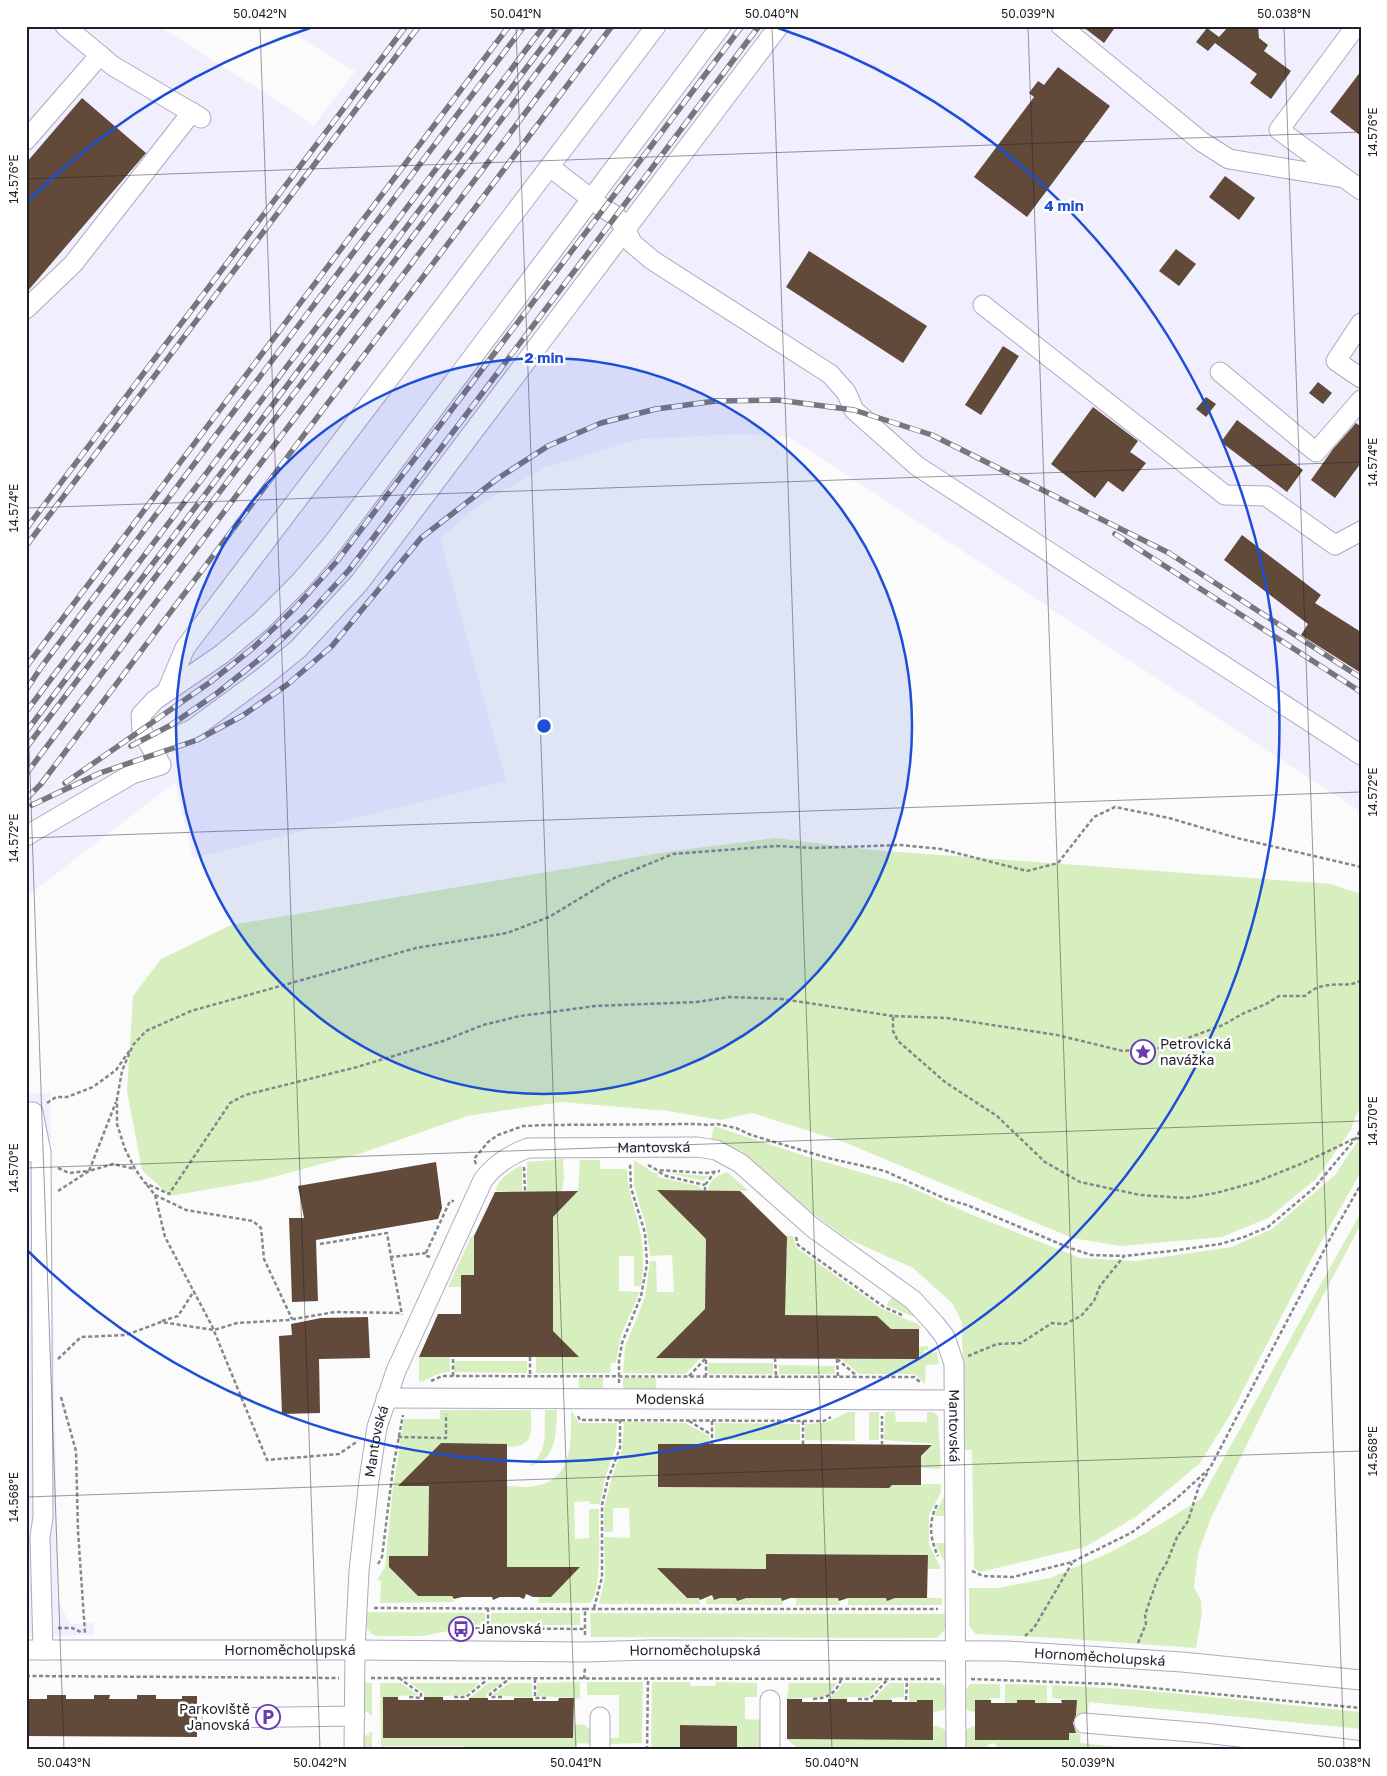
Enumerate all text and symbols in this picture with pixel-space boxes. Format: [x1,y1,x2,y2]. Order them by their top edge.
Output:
text: 50.042°N [233,6,287,21]
text: 50.041°N [490,6,542,21]
text: 50.040°N [745,6,799,21]
text: 50.039°N [1001,6,1055,21]
text: 50.038°N [1257,6,1311,21]
text: 14.576°E [1365,107,1380,157]
text: 14.576°E [6,154,21,204]
text: 4 min [1044,196,1084,214]
text: 2 min [524,348,564,366]
text: 14.574°E [1365,438,1380,486]
text: 14.574°E [6,484,21,532]
centre of rings [535,717,553,735]
text: 14.572°E [1365,767,1380,817]
text: 14.572°E [6,813,21,863]
place label: Petrovická navážka [1160,1035,1231,1068]
place icon: Petrovická navážka [1130,1039,1156,1065]
text: 14.570°E [1365,1096,1380,1146]
street label: Mantovská [617,1138,690,1155]
text: 14.570°E [6,1143,21,1193]
street label: Mantovská [946,1389,964,1462]
street label: Modenská [635,1390,705,1407]
street label: Mantovská [361,1403,392,1478]
text: 14.568°E [1365,1426,1380,1476]
text: 14.568°E [6,1472,21,1522]
bus stop icon: Janovská [448,1616,474,1642]
place label: Janovská [478,1620,541,1637]
street label: Hornoměcholupská [224,1641,356,1658]
street label: Hornoměcholupská [629,1641,761,1659]
street label: Hornoměcholupská [1034,1644,1166,1669]
place label: Parkoviště Janovská [179,1700,250,1733]
parking icon: Parkoviště Janovská [255,1704,281,1730]
text: 50.043°N [37,1755,91,1770]
text: 50.042°N [293,1755,347,1770]
text: 50.041°N [550,1755,602,1770]
text: 50.040°N [805,1755,859,1770]
text: 50.039°N [1061,1755,1115,1770]
text: 50.038°N [1317,1755,1371,1770]

